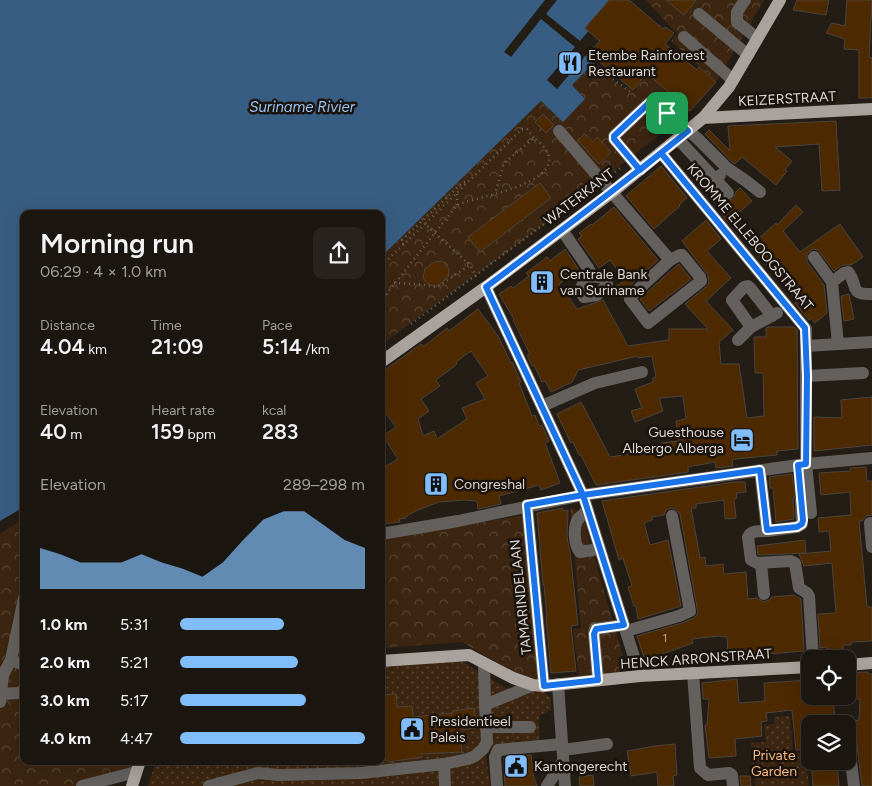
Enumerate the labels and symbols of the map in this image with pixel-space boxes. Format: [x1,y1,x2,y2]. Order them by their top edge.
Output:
place label: Etembe Rainforest Restaurant [588,47,705,80]
restaurant icon: Etembe Rainforest Restaurant [557,50,583,76]
street label: KEIZERSTRAAT [737,88,837,110]
pin [646,92,688,134]
water label: Suriname Rivier [249,98,356,116]
street label: KROMME ELLEBOOGSTRAAT [683,160,817,314]
street label: WATERKANT [540,165,618,229]
place label: Centrale Bank van Suriname [560,266,647,299]
building icon: Centrale Bank van Suriname [529,269,555,295]
place label: Guesthouse Albergo Alberga [623,424,724,457]
hotel icon: Guesthouse Albergo Alberga [729,427,755,453]
building icon: Congreshal [423,471,449,497]
place label: Congreshal [454,476,525,493]
street label: TAMARINDELAAN [506,538,536,656]
house number: 1 [663,632,667,645]
street label: HENCK ARRONSTRAAT [620,645,773,673]
place label: Presidentieel Paleis [430,713,511,746]
public building icon: Presidentieel Paleis [399,716,425,742]
park label: Private Garden [751,747,797,780]
public building icon: Kantongerecht [503,753,529,779]
place label: Kantongerecht [534,758,627,775]

